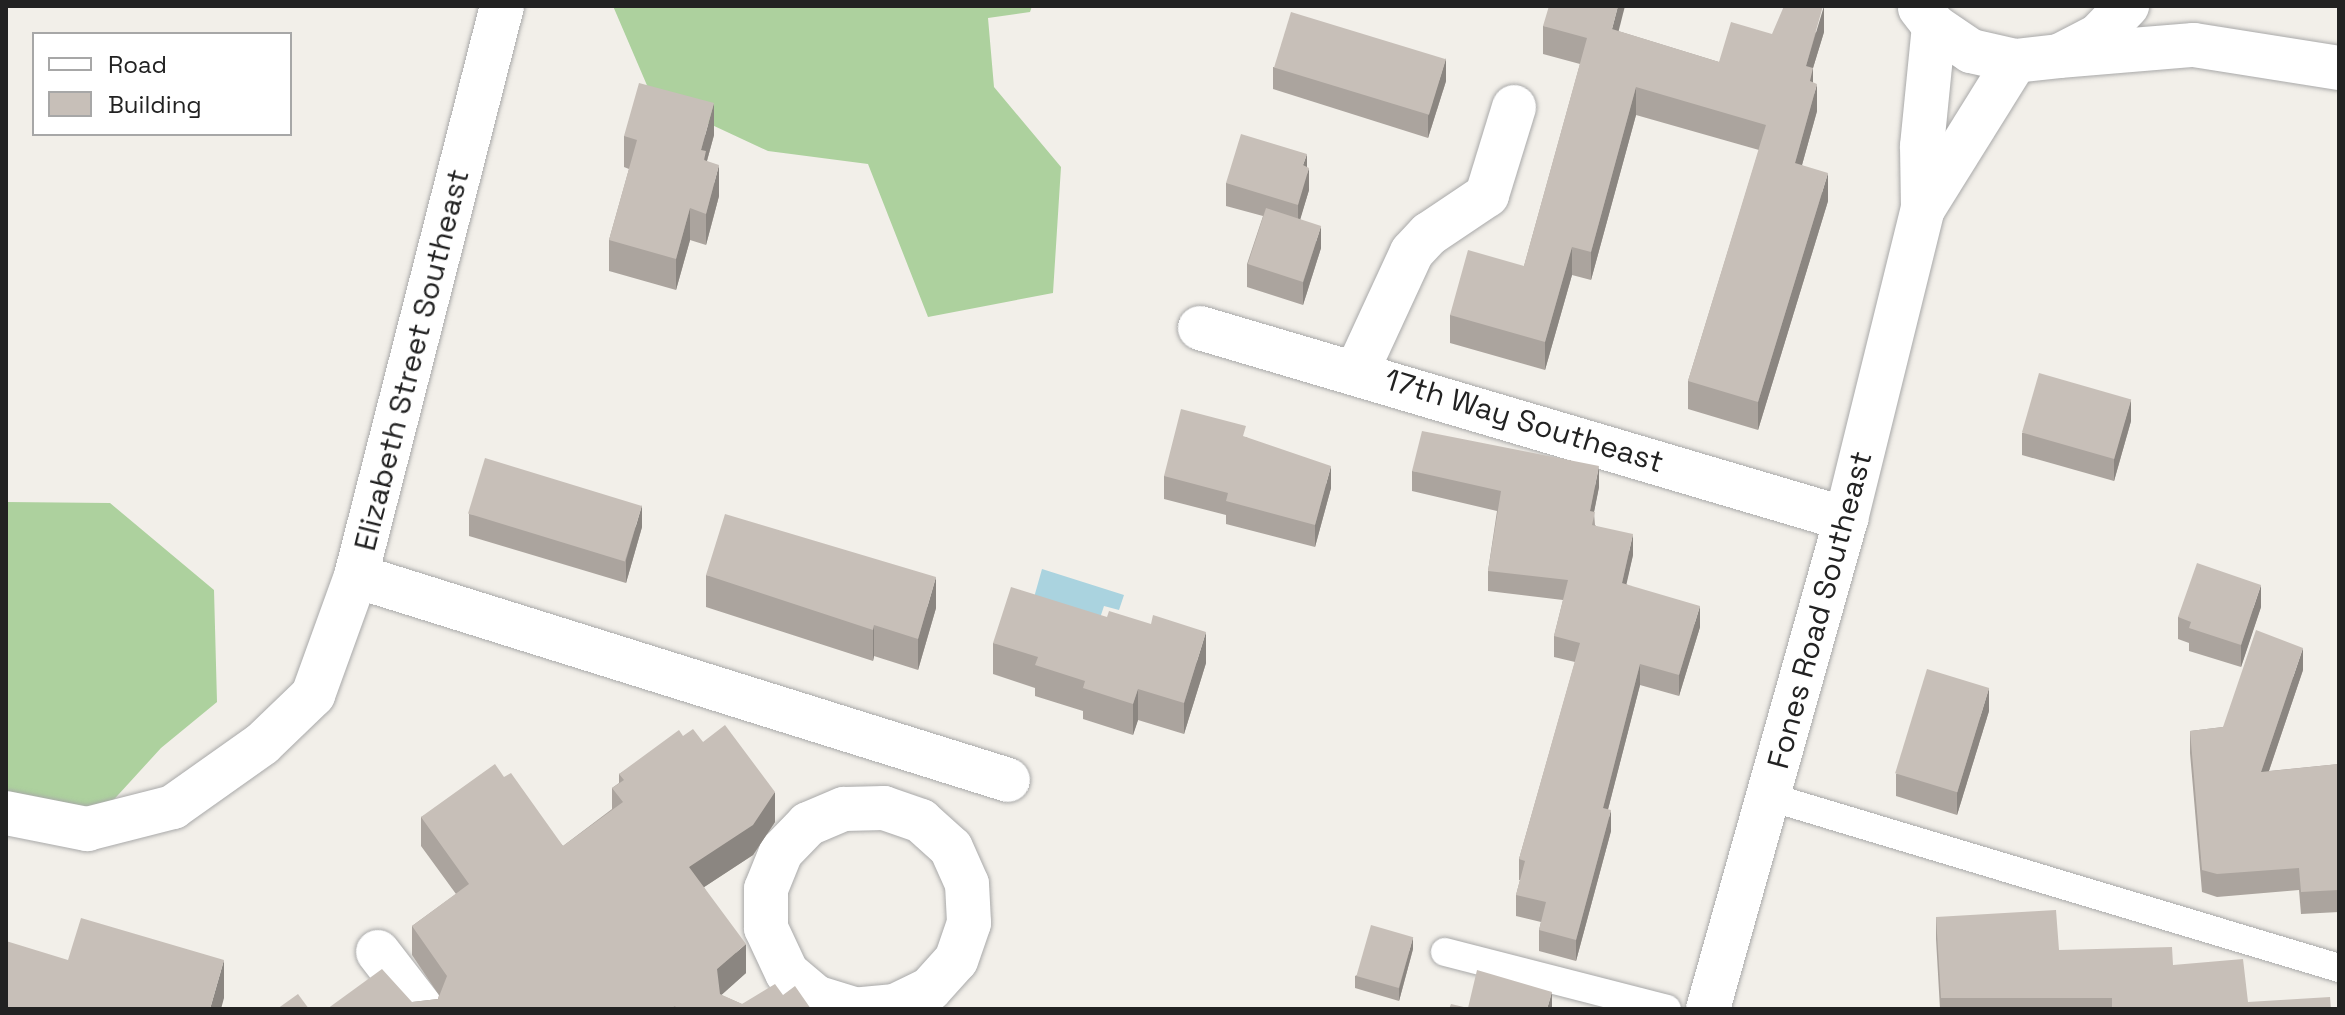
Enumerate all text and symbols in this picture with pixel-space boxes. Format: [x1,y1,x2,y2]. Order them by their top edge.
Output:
legend [32,32,292,136]
text: Road [108,49,167,80]
text: Building [108,89,202,120]
street label: Elizabeth Street Southeast [347,166,477,554]
street label: 17th Way Southeast [1380,361,1668,481]
street label: Fones Road Southeast [1760,447,1880,773]

